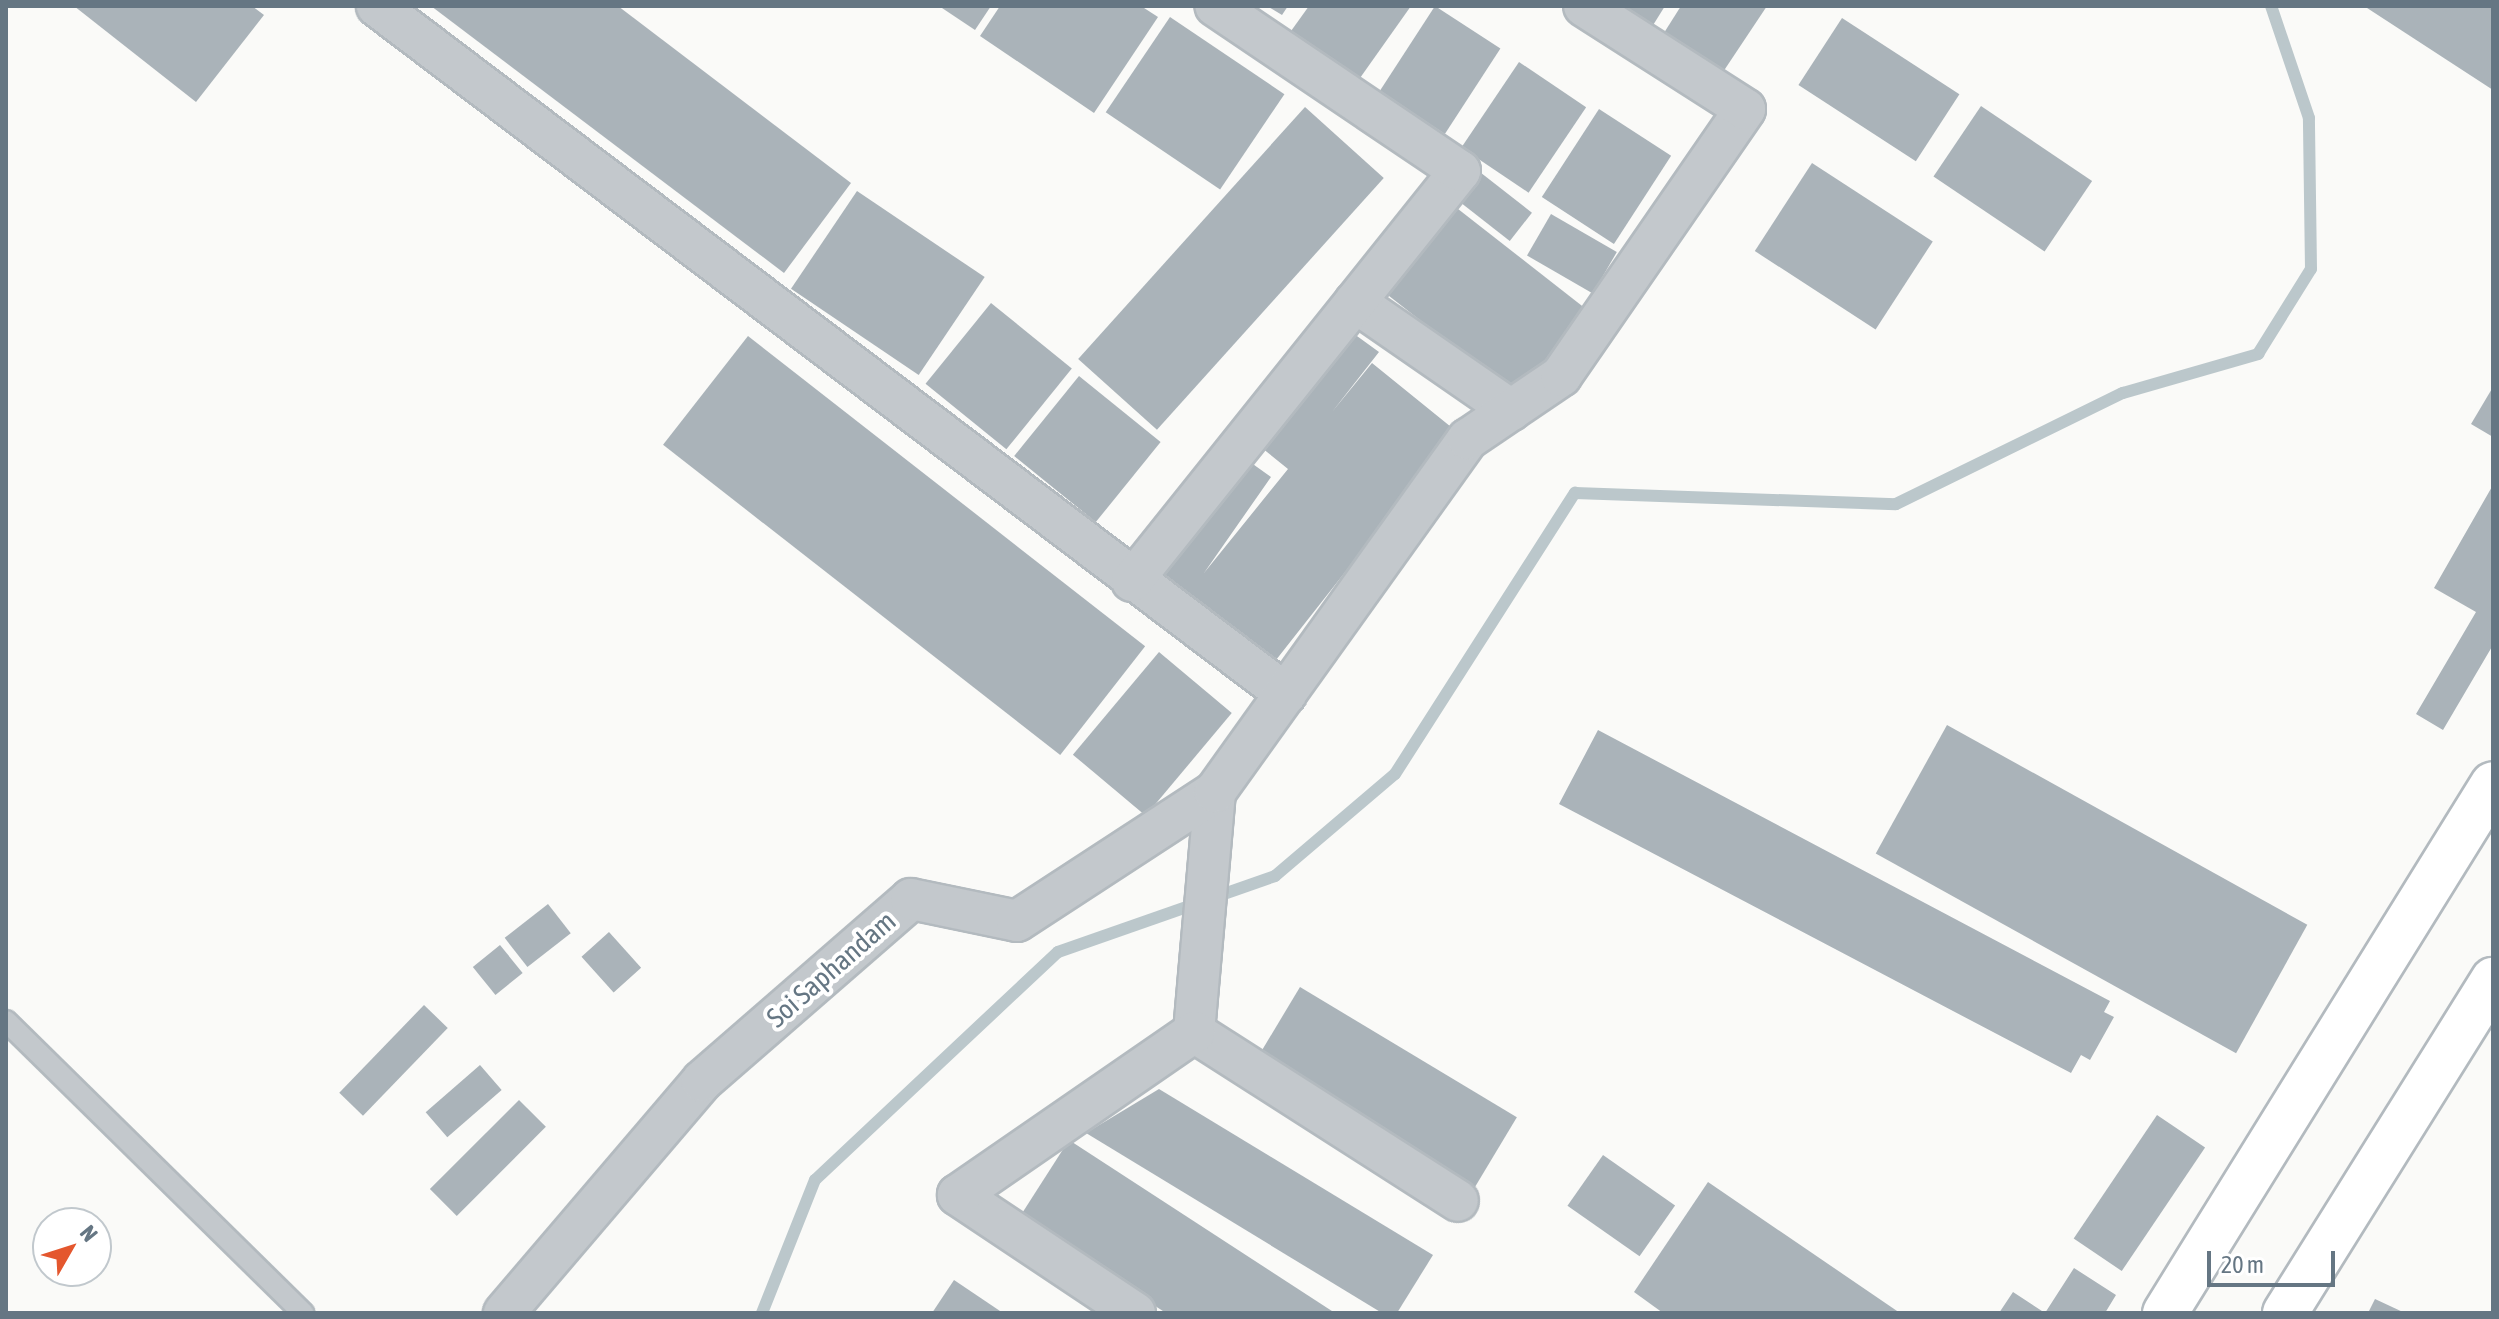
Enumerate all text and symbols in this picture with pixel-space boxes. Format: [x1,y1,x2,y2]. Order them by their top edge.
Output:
street label: Soi Saphandam [760,904,902,1034]
north arrow [32,1207,112,1287]
text: N [75,1220,103,1246]
scale bar [2211,1235,2339,1285]
text: 20 m [2221,1251,2264,1278]

